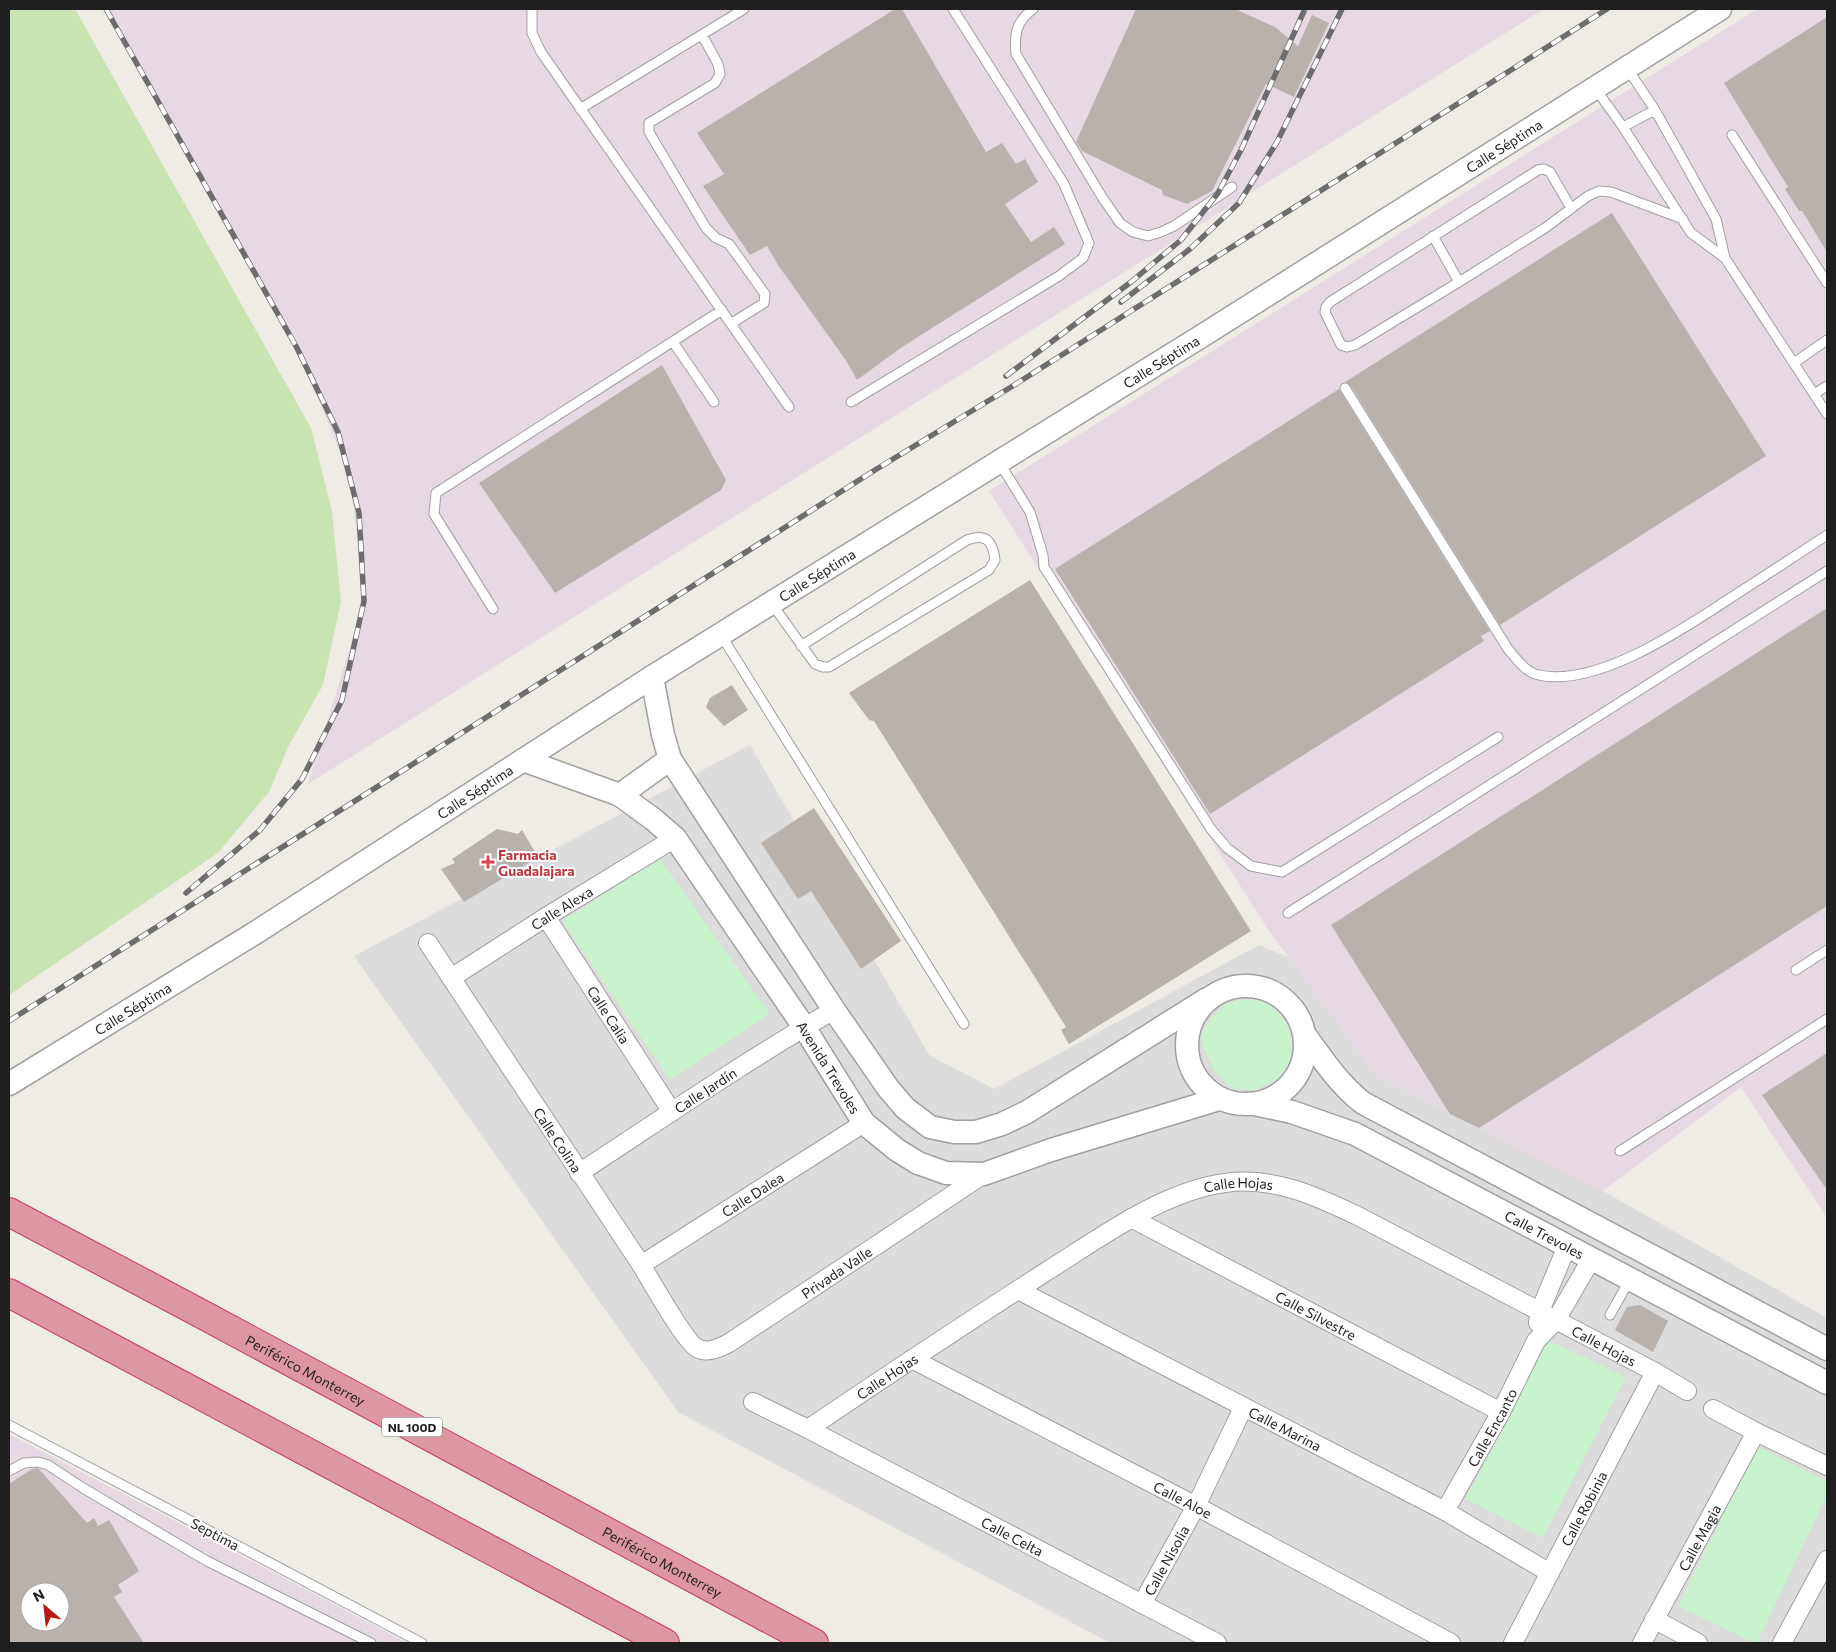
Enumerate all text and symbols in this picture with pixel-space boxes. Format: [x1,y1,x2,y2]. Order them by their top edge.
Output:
street label: Calle Séptima [1462,115,1545,176]
street label: Calle Séptima [1120,331,1202,391]
street label: Calle Séptima [775,545,858,605]
street label: Calle Séptima [434,761,516,822]
place label: Farmacia Guadalajara [498,846,575,879]
marker: Farmacia Guadalajara [482,856,494,868]
street label: Calle Alexa [527,882,596,933]
street label: Calle Séptima [91,978,174,1038]
street label: Calle Calia [584,982,634,1047]
street label: Avenida Trevoles [794,1017,864,1117]
street label: Calle Jardín [671,1064,739,1116]
street label: Calle Colina [530,1104,586,1176]
street label: Calle Dalea [718,1168,786,1220]
street label: Calle Hojas [1202,1173,1275,1195]
street label: Calle Trevoles [1502,1206,1587,1262]
street label: Privada Valle [798,1242,875,1301]
street label: Calle Silvestre [1273,1287,1359,1343]
street label: Calle Hojas [1569,1321,1639,1369]
street label: Periférico Monterrey [243,1331,368,1409]
street label: Calle Hojas [853,1349,921,1403]
street label: Calle Encanto [1464,1385,1520,1469]
street label: Calle Marina [1246,1403,1324,1454]
road number: NL 100D [382,1418,442,1436]
street label: Calle Robinia [1557,1468,1610,1549]
street label: Calle Aloe [1151,1477,1215,1521]
street label: Calle Magia [1674,1501,1724,1574]
street label: Calle Celta [978,1513,1046,1559]
street label: Septima [188,1514,242,1554]
street label: Calle Nisolia [1140,1522,1192,1598]
street label: Periférico Monterrey [600,1523,725,1601]
north arrow [20,1582,70,1632]
text: N [30,1585,47,1605]

